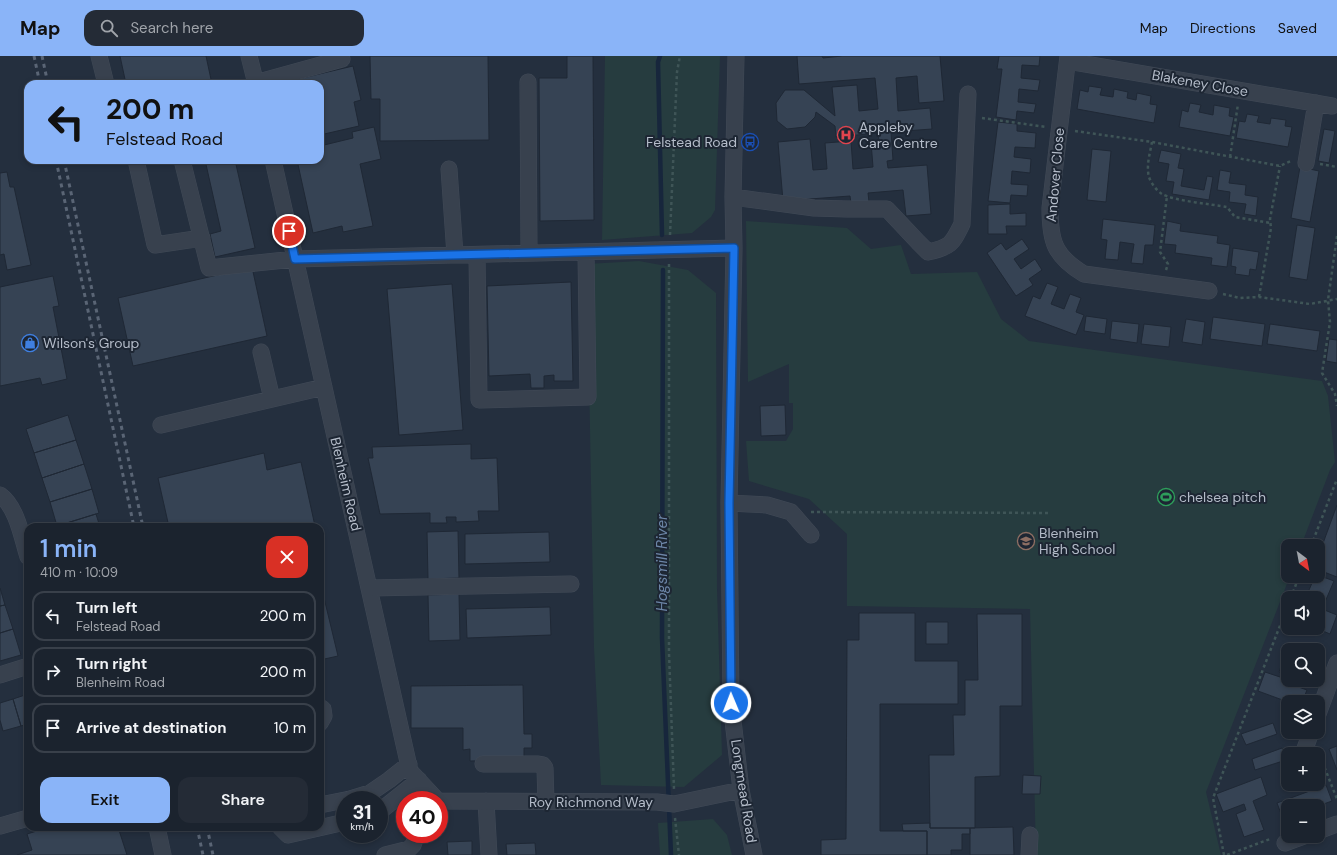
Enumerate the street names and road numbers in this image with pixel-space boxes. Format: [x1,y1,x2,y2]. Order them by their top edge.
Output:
street label: Blakeney Close [1151,66,1250,100]
street label: Andover Close [1042,127,1068,223]
street label: Blenheim Road [326,435,366,533]
street label: Longmead Road [727,738,761,844]
street label: Roy Richmond Way [529,793,653,811]

